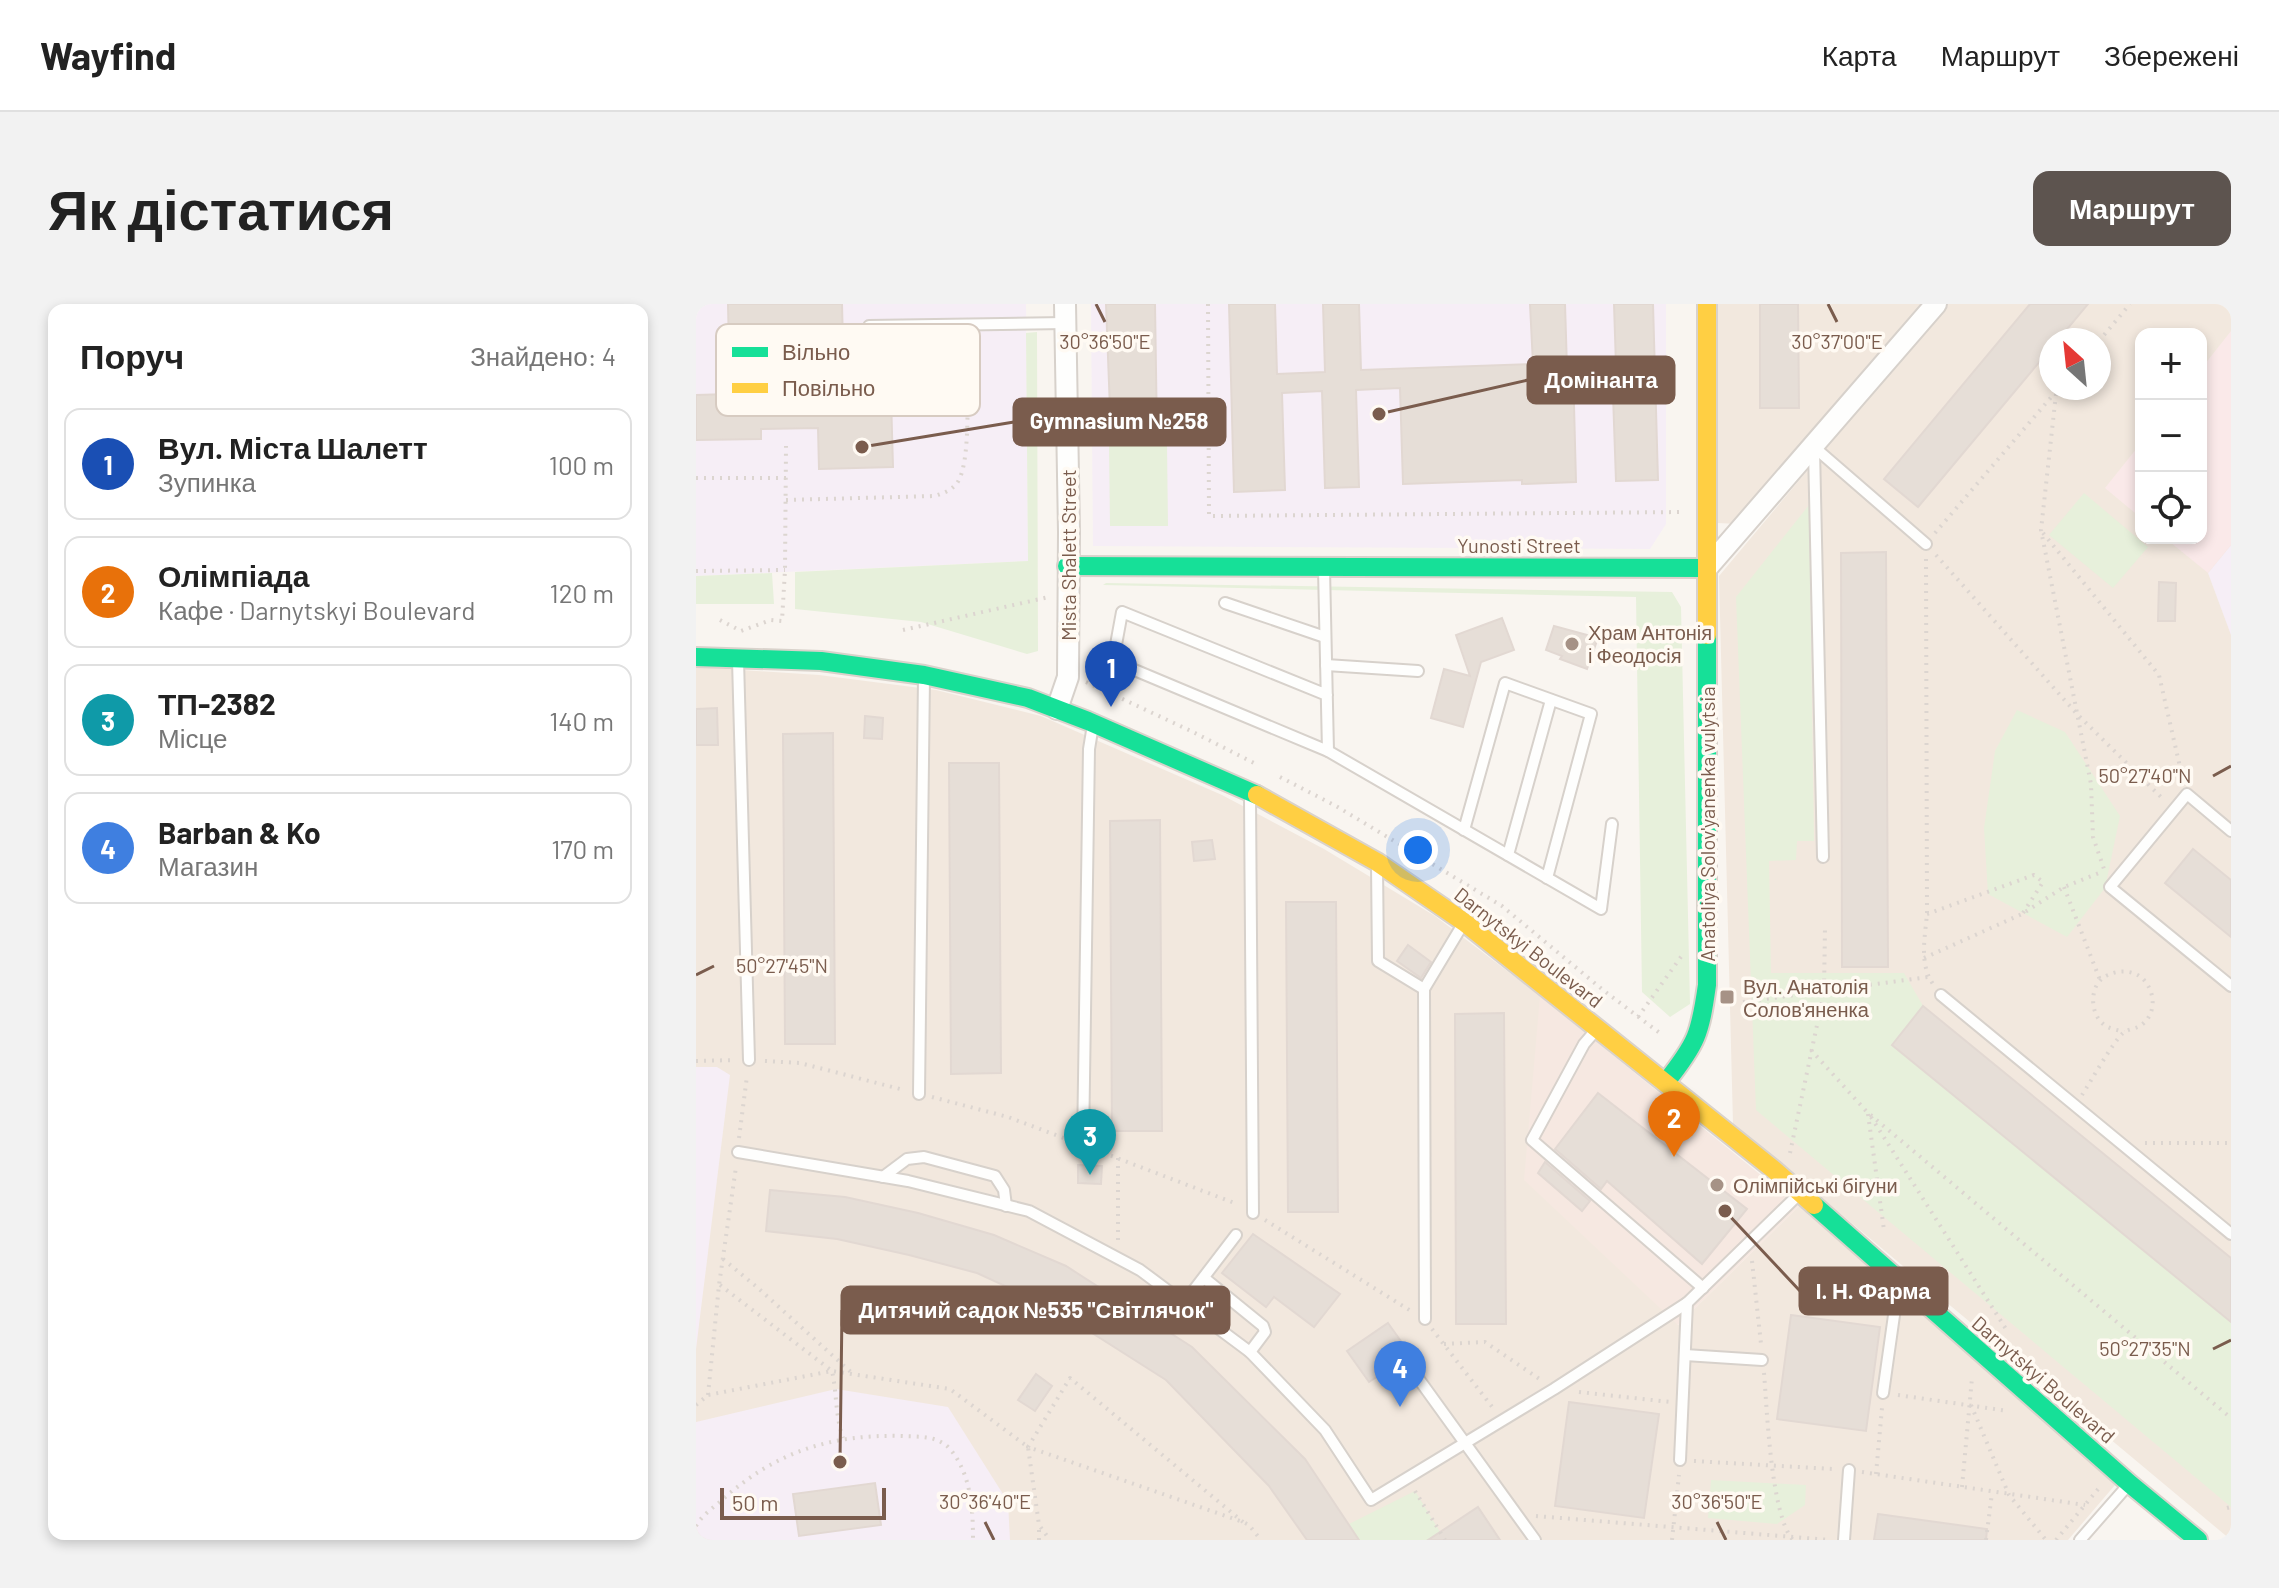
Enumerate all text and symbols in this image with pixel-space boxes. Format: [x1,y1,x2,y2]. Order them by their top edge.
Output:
text: Wayfind [40,32,176,78]
text: Карта [1822,38,1897,72]
text: Маршрут [1941,38,2060,72]
text: Збережені [2104,38,2239,72]
button: Маршрут [2033,171,2231,246]
text: Як дістатися [48,174,394,241]
legend [716,324,980,416]
north arrow [2039,328,2111,400]
map controls [2135,328,2207,544]
button: + [2135,328,2207,400]
text: 30°36'50"E [1059,329,1151,353]
text: 30°37'00"E [1791,329,1883,353]
text: Поруч [80,335,184,376]
text: Вільно [782,338,850,364]
text: Знайдено: 4 [470,340,616,371]
callout: Домінанта [1528,357,1674,403]
text: Домінанта [1544,366,1658,393]
text: Повільно [782,374,875,400]
callout: Gymnasium №258 [1014,399,1225,445]
button: − [2135,400,2207,472]
text: Gymnasium №258 [1030,407,1208,433]
text: Вул. Міста Шалетт [158,429,428,465]
text: 1 [103,449,113,480]
text: 100 m [549,449,614,480]
text: Зупинка [158,466,256,497]
street label: Mista Shalett Street [1056,469,1080,641]
button: locate [2135,472,2207,544]
street label: Yunosti Street [1457,533,1581,557]
text: Олімпіада [158,557,309,593]
text: 2 [101,577,115,608]
text: 120 m [550,577,614,608]
text: Кафе · Darnytskyi Boulevard [158,594,475,625]
place label: Храм Антонія і Феодосія [1588,620,1712,667]
marker: Храм Антонія і Феодосія [1563,635,1581,653]
pin: 1 [1085,641,1137,707]
text: ТП-2382 [158,685,276,721]
street label: Anatoliya Solov'yanenka vulytsia [1695,686,1719,962]
text: 3 [101,705,115,736]
text: 140 m [549,705,614,736]
text: Місце [158,722,228,753]
text: 50°27'40"N [2099,763,2191,787]
text: Barban & Ko [158,814,321,850]
your location [1398,830,1438,870]
text: 4 [100,833,116,864]
text: 170 m [551,833,614,864]
text: Магазин [158,850,258,881]
street label: Darnytskyi Boulevard [1450,882,1608,1012]
text: 50°27'45"N [736,953,828,977]
place label: Вул. Анатолія Солов'яненка [1743,974,1870,1021]
marker: Вул. Анатолія Солов'яненка [1718,988,1736,1006]
pin: 2 [1648,1091,1700,1157]
pin: 3 [1064,1109,1116,1175]
place label: Олімпійські бігуни [1733,1173,1898,1197]
marker: Олімпійські бігуни [1708,1176,1726,1194]
callout: І. Н. Фарма [1800,1268,1947,1314]
text: І. Н. Фарма [1815,1277,1931,1304]
callout: Дитячий садок №535 "Світлячок" [842,1287,1229,1333]
text: Дитячий садок №535 "Світлячок" [859,1296,1214,1323]
street label: Darnytskyi Boulevard [1968,1310,2120,1448]
text: 50°27'35"N [2099,1336,2191,1360]
pin: 4 [1374,1341,1426,1407]
scale bar [720,1484,886,1520]
text: 50 m [732,1489,778,1515]
text: 30°36'40"E [939,1489,1031,1513]
text: 30°36'50"E [1671,1489,1763,1513]

